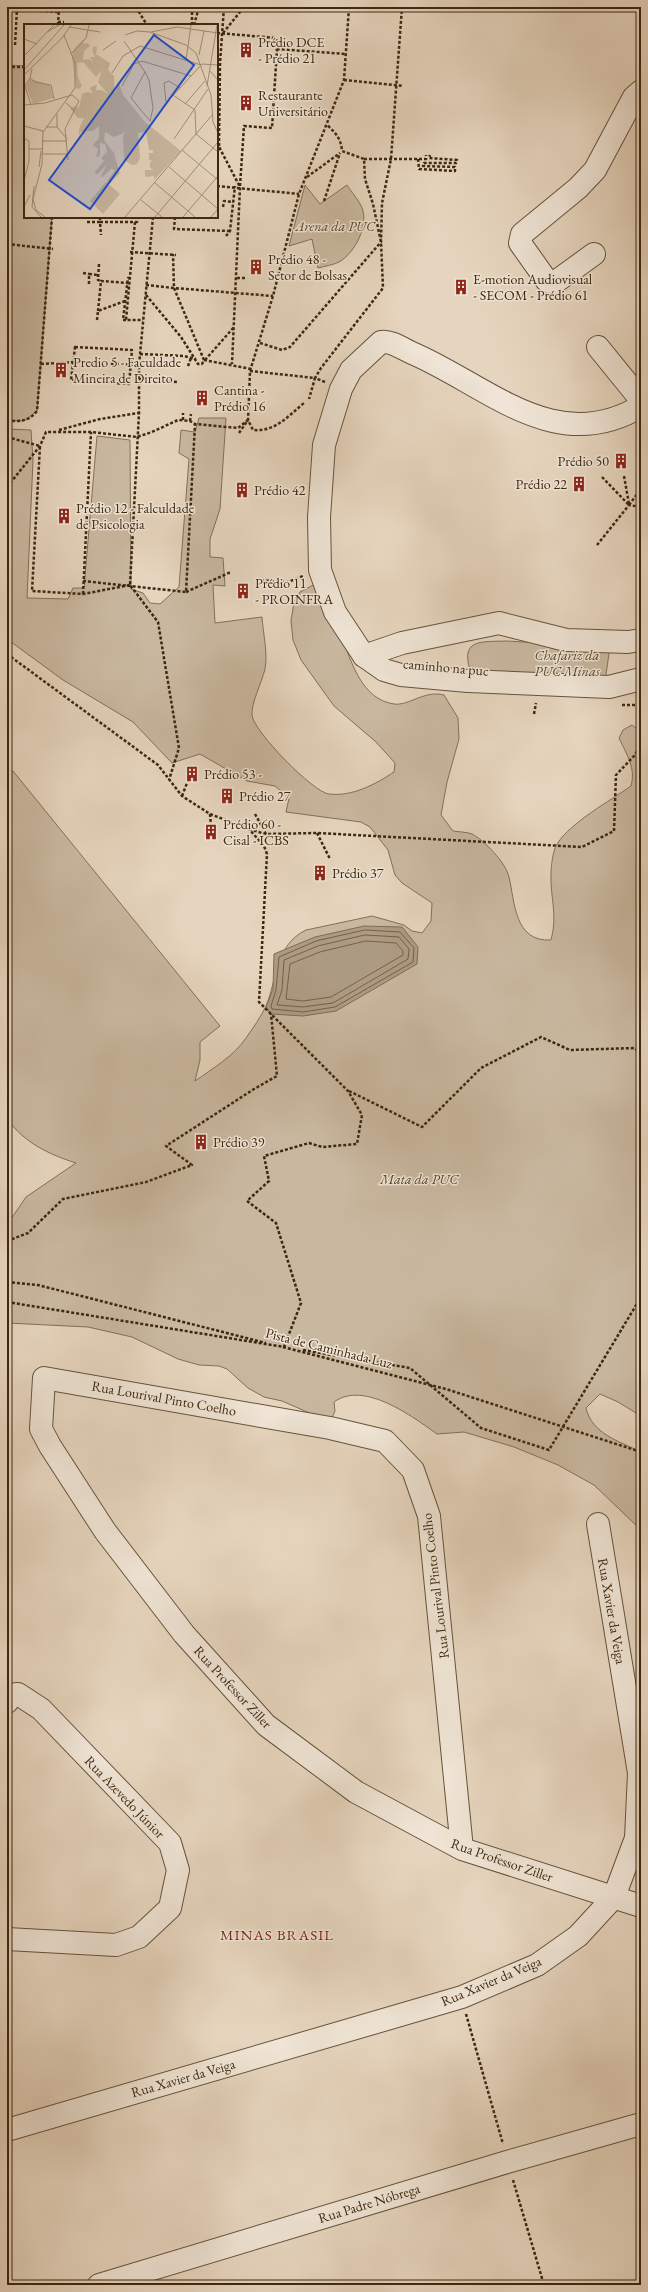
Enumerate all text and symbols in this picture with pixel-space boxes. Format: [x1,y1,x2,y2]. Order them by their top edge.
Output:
inset map [24,24,218,218]
place label: Prédio DCE - Prédio 21 [258,33,324,67]
building icon: Prédio DCE - Prédio 21 [237,41,255,59]
place label: Restaurante Universitário [258,86,328,120]
building icon: Restaurante Universitário [237,94,255,112]
park label: Arena da PUC [294,217,376,235]
place label: Prédio 48 - Setor de Bolsas [268,250,348,284]
building icon: Prédio 48 - Setor de Bolsas [247,258,265,276]
place label: E-motion Audiovisual - SECOM - Prédio 61 [473,270,593,304]
building icon: E-motion Audiovisual - SECOM - Prédio 61 [452,278,470,296]
place label: Predio 5 - Faculdade Mineira de Direito [73,353,182,387]
building icon: Predio 5 - Faculdade Mineira de Direito [52,361,70,379]
place label: Cantina - Prédio 16 [214,381,266,415]
building icon: Cantina - Prédio 16 [193,389,211,407]
place label: Prédio 50 [558,452,609,470]
building icon: Prédio 50 [612,452,630,470]
place label: Prédio 22 [516,475,567,493]
building icon: Prédio 22 [570,475,588,493]
building icon: Prédio 42 [233,481,251,499]
place label: Prédio 42 [254,481,306,499]
place label: Prédio 12 - Falculdade de Psicologia [76,499,195,533]
building icon: Prédio 12 - Falculdade de Psicologia [55,507,73,525]
place label: Prédio 11 - PROINFRA [255,574,334,608]
building icon: Prédio 11 - PROINFRA [234,582,252,600]
park label: Chafariz da PUC Minas [534,646,600,680]
street label: caminho na puc [402,654,490,680]
building icon: Prédio 53 - [183,765,201,783]
place label: Prédio 53 - [204,765,262,783]
building icon: Prédio 27 [218,787,236,805]
place label: Prédio 27 [239,787,291,805]
place label: Prédio 60 - Cisal - ICBS [223,815,289,849]
building icon: Prédio 60 - Cisal - ICBS [202,823,220,841]
building icon: Prédio 37 [311,864,329,882]
place label: Prédio 37 [332,864,384,882]
building icon: Prédio 39 [192,1133,210,1151]
place label: Prédio 39 [213,1133,265,1151]
park label: Mata da PUC [379,1170,459,1188]
street label: Pista de Caminhada Luz [264,1324,395,1373]
street label: Rua Lourival Pinto Coelho [90,1376,238,1420]
street label: Rua Lourival Pinto Coelho [417,1512,453,1660]
street label: Rua Xavier da Veiga [594,1557,630,1666]
street label: Rua Professor Ziller [190,1642,276,1732]
street label: Rua Azevedo Júnior [81,1752,169,1842]
street label: Rua Professor Ziller [449,1834,556,1886]
district label: MINAS BRASIL [220,1925,334,1944]
street label: Rua Xavier da Veiga [438,1952,544,2010]
street label: Rua Xavier da Veiga [129,2054,238,2101]
street label: Rua Padre Nóbrega [316,2179,422,2227]

